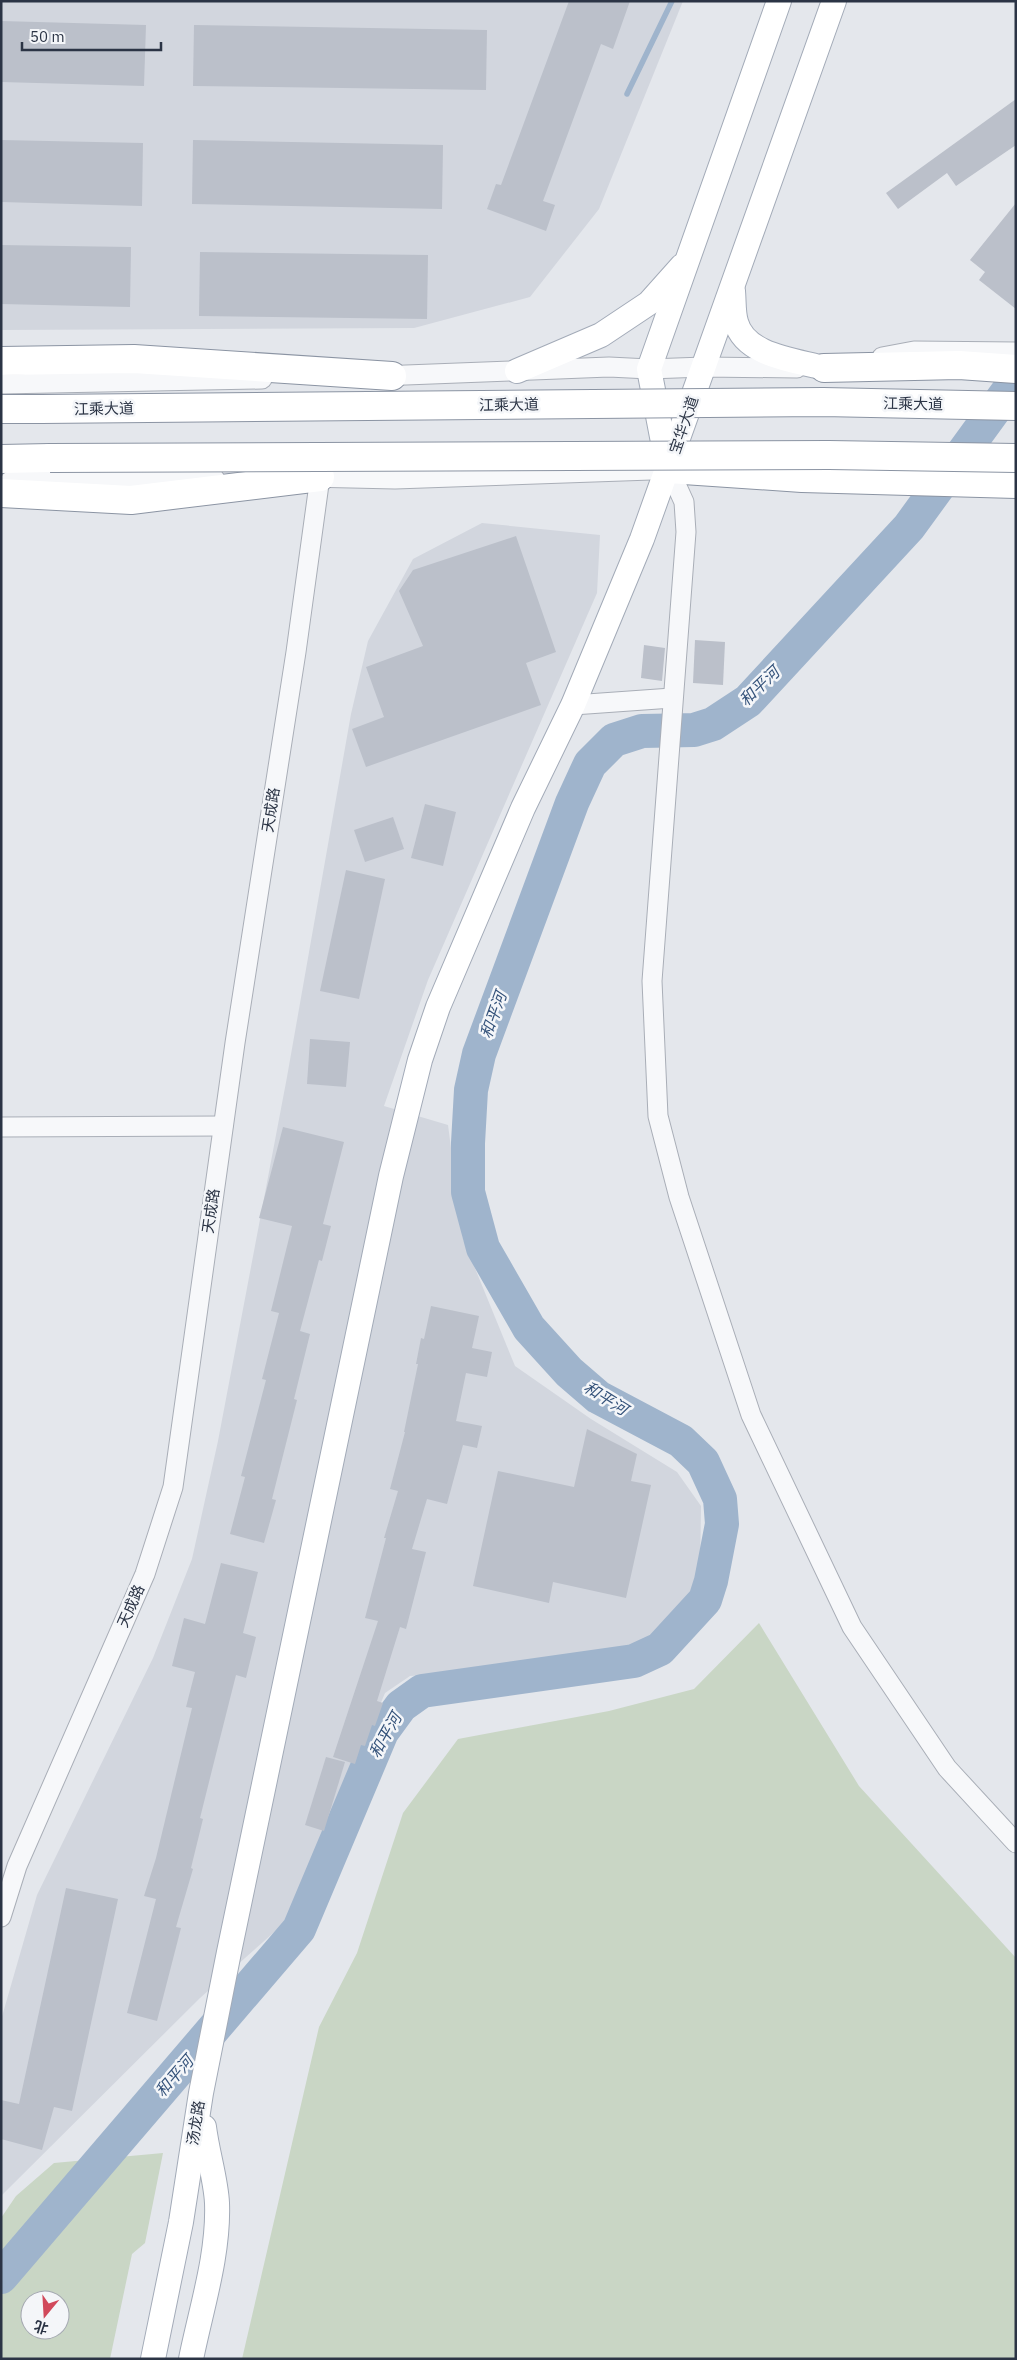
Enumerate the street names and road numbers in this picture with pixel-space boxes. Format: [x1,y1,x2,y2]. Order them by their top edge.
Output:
street label: 宝华大道 [665,393,702,456]
street label: 江乘大道 [883,393,943,414]
street label: 江乘大道 [479,394,539,415]
street label: 江乘大道 [74,398,134,419]
street label: 天成路 [258,786,283,834]
street label: 天成路 [198,1187,223,1235]
street label: 天成路 [113,1581,148,1630]
street label: 汤龙路 [183,2099,208,2147]

